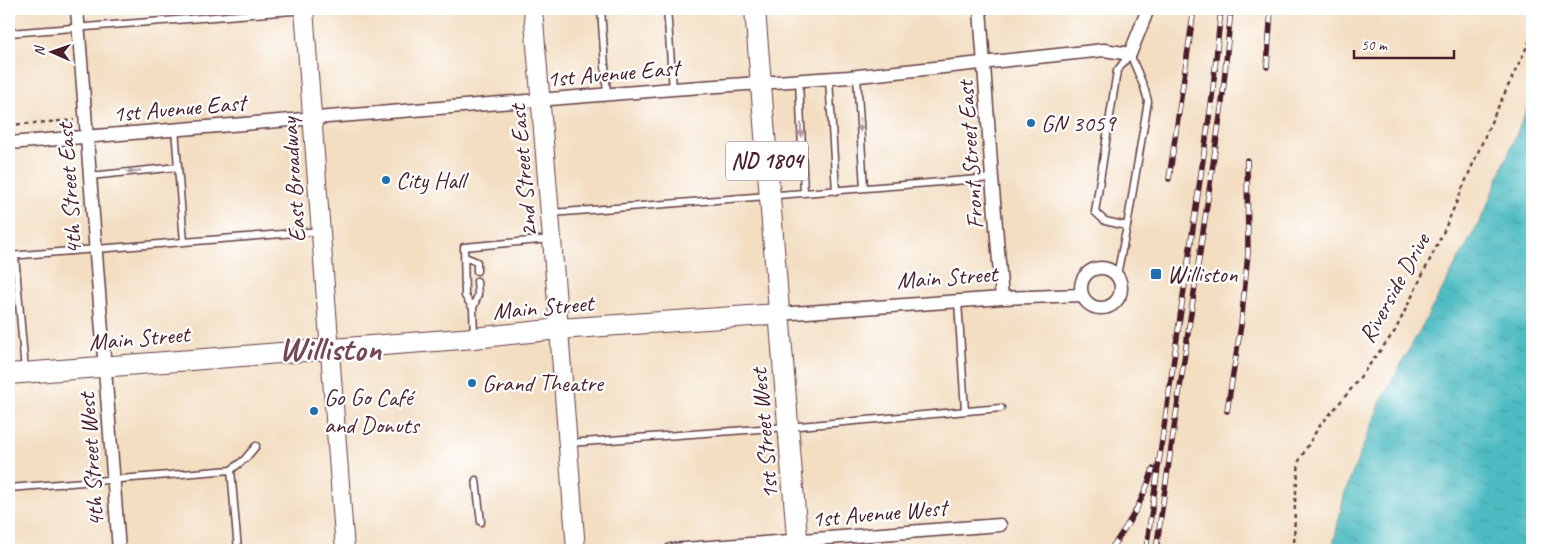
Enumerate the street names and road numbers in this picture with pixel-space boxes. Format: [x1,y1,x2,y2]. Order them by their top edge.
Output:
street label: 1st Avenue East [545,52,684,94]
street label: Front Street East [950,78,990,230]
street label: 1st Avenue East [111,87,250,129]
street label: 2nd Street East [502,101,544,239]
street label: East Broadway [274,115,312,243]
street label: 4th Street East [49,120,89,256]
road number: ND 1804 [726,142,808,180]
street label: Riverside Drive [1352,226,1437,348]
street label: Main Street [896,258,1000,295]
street label: Main Street [492,287,596,326]
street label: Main Street [88,318,192,357]
street label: 1st Street West [743,365,785,501]
street label: 4th Street West [71,390,111,528]
street label: 1st Avenue West [810,492,951,534]

